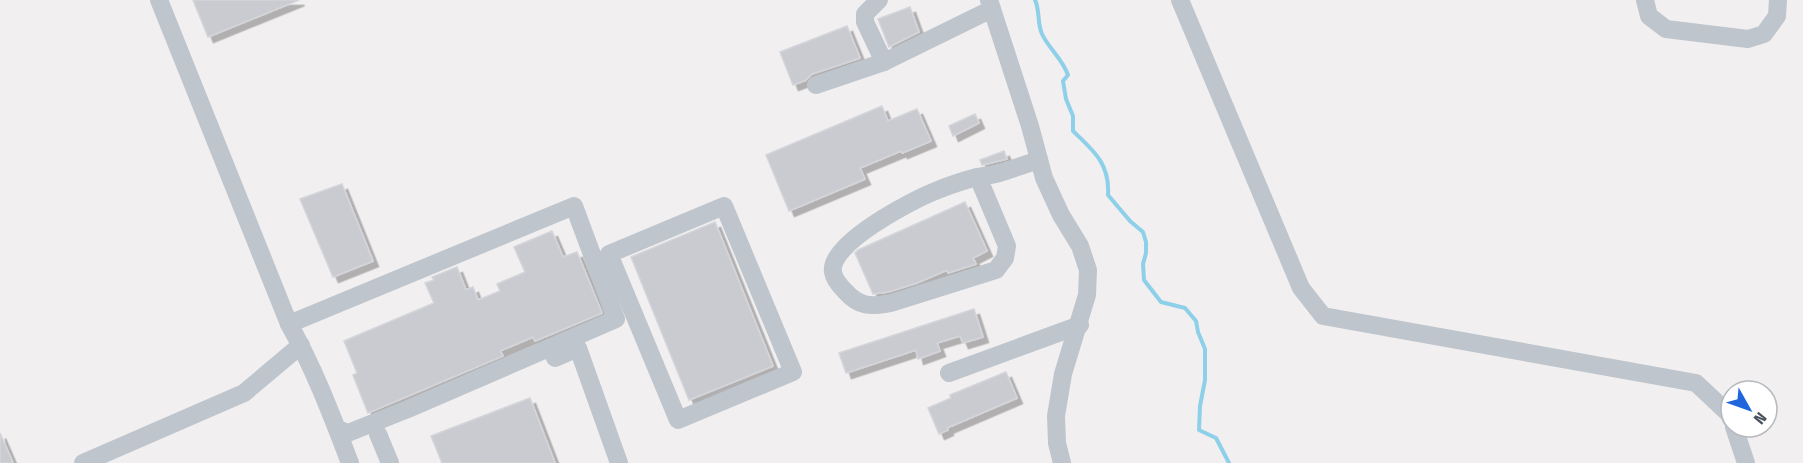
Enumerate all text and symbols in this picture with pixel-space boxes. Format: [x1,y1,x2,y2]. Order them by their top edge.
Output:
north arrow [1719,379,1779,439]
text: N [1750,409,1770,428]

